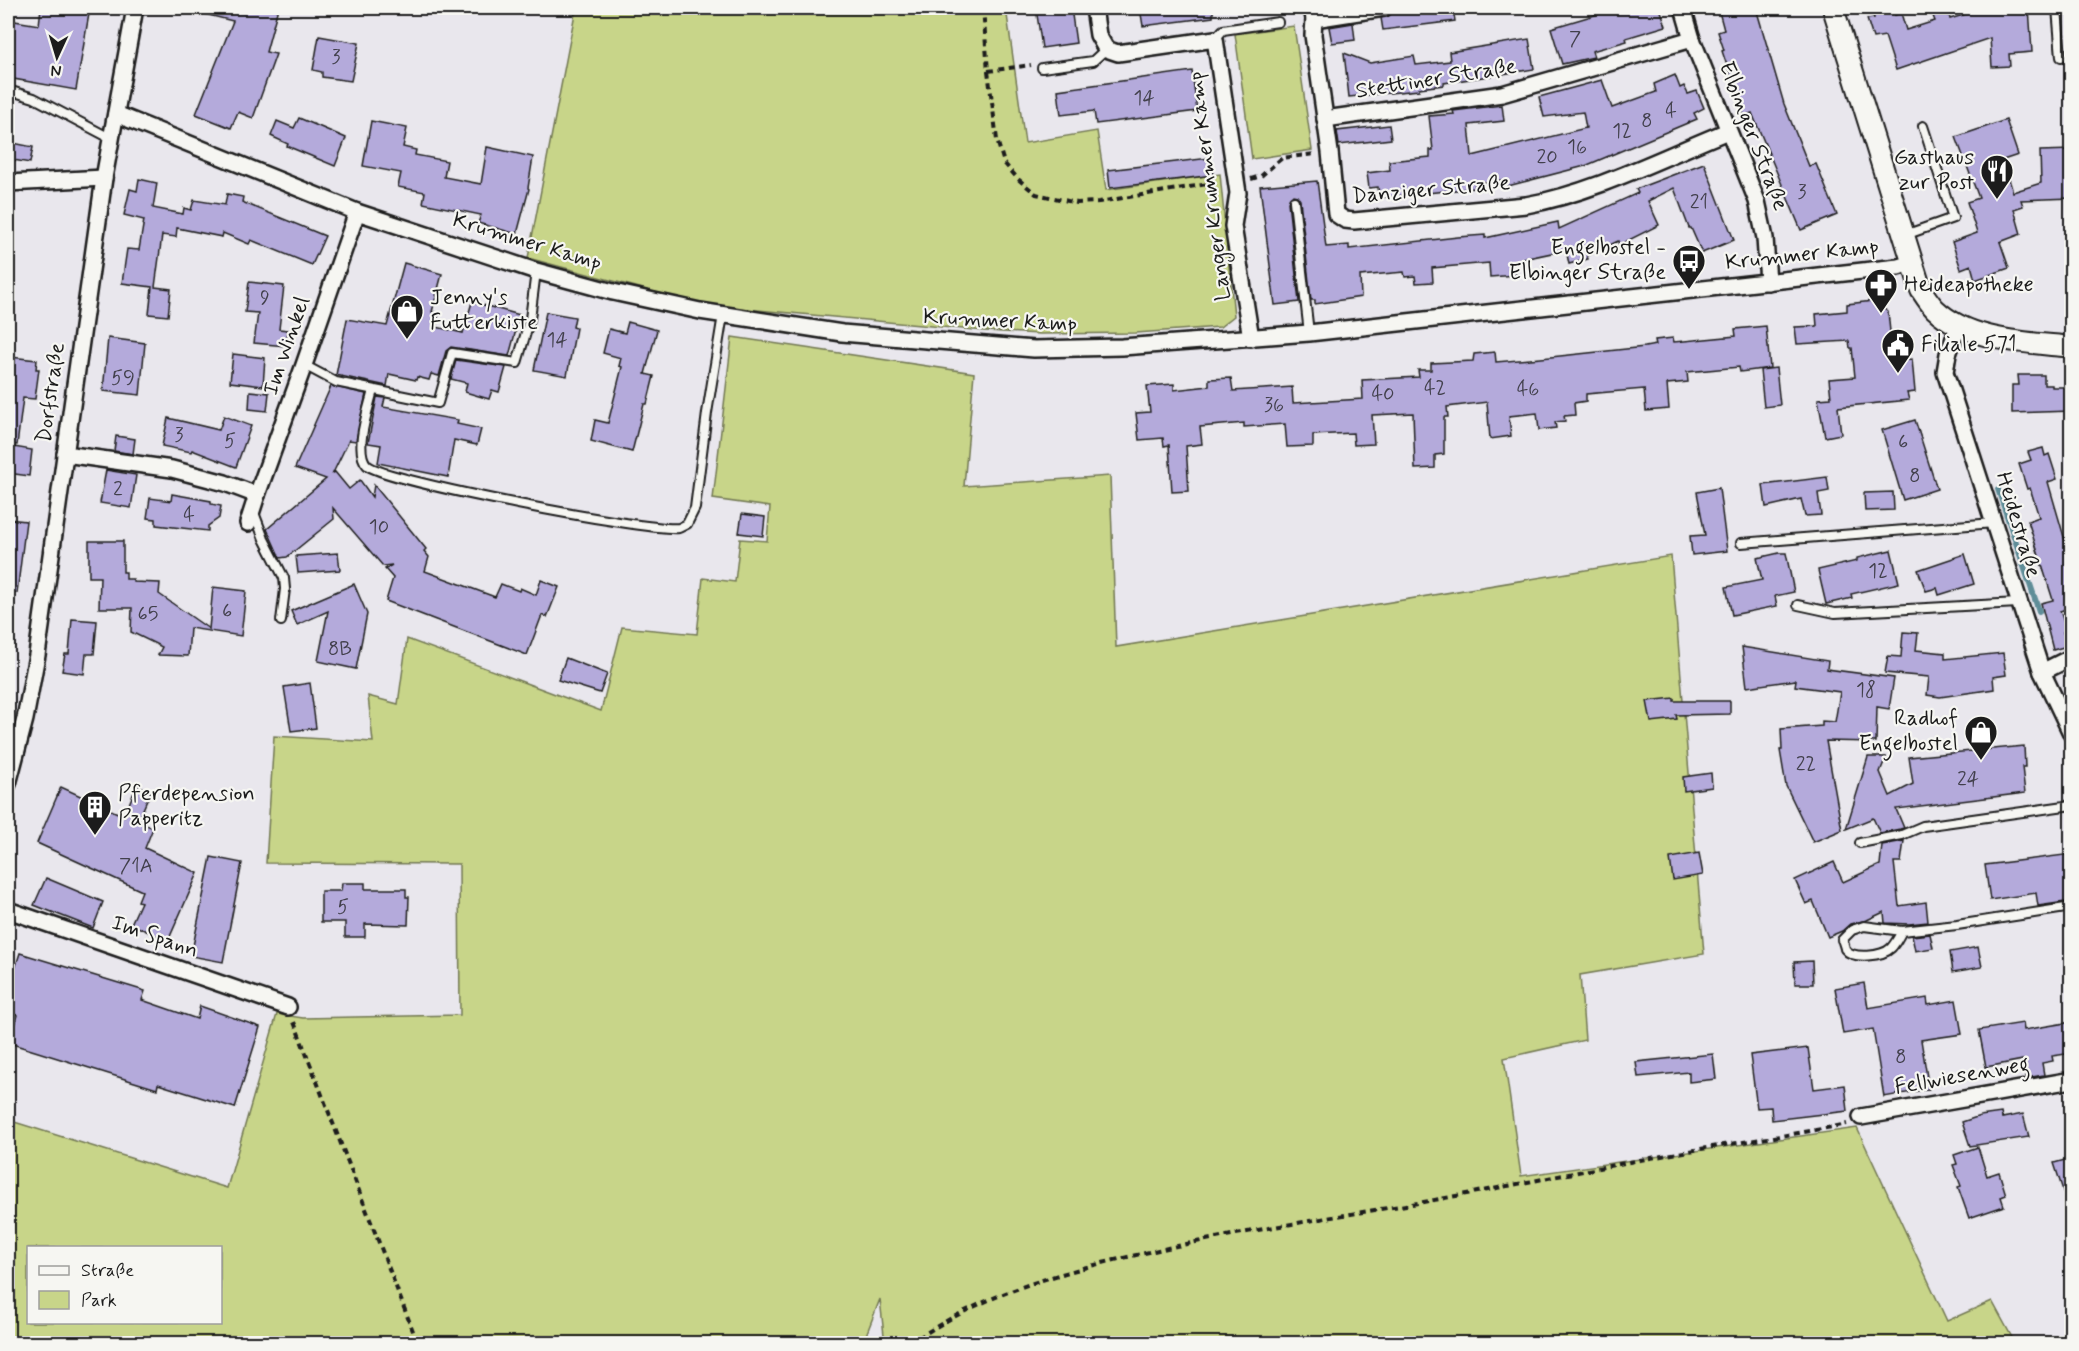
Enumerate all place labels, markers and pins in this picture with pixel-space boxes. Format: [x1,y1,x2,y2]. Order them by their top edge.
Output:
place label: Gasthaus zur Post [1894,144,1974,197]
restaurant icon: Gasthaus zur Post [1979,153,2015,200]
place label: Engelbostel - Elbinger Straße [1509,234,1666,288]
bus stop icon: Engelbostel - Elbinger Straße [1671,243,1707,290]
pharmacy icon: Heideapotheke [1863,267,1899,314]
place label: Heideapotheke [1904,271,2034,299]
place label: Jenny's Futterkiste [430,284,538,337]
shop icon: Jenny's Futterkiste [389,293,425,340]
public building icon: Filiale 571 [1880,327,1916,374]
place label: Filiale 571 [1921,331,2016,359]
place label: Radhof Engelbostel [1859,705,1958,761]
shop icon: Radhof Engelbostel [1963,714,1999,761]
place label: Pferdepension Papperitz [118,780,255,833]
building icon: Pferdepension Papperitz [77,789,113,836]

